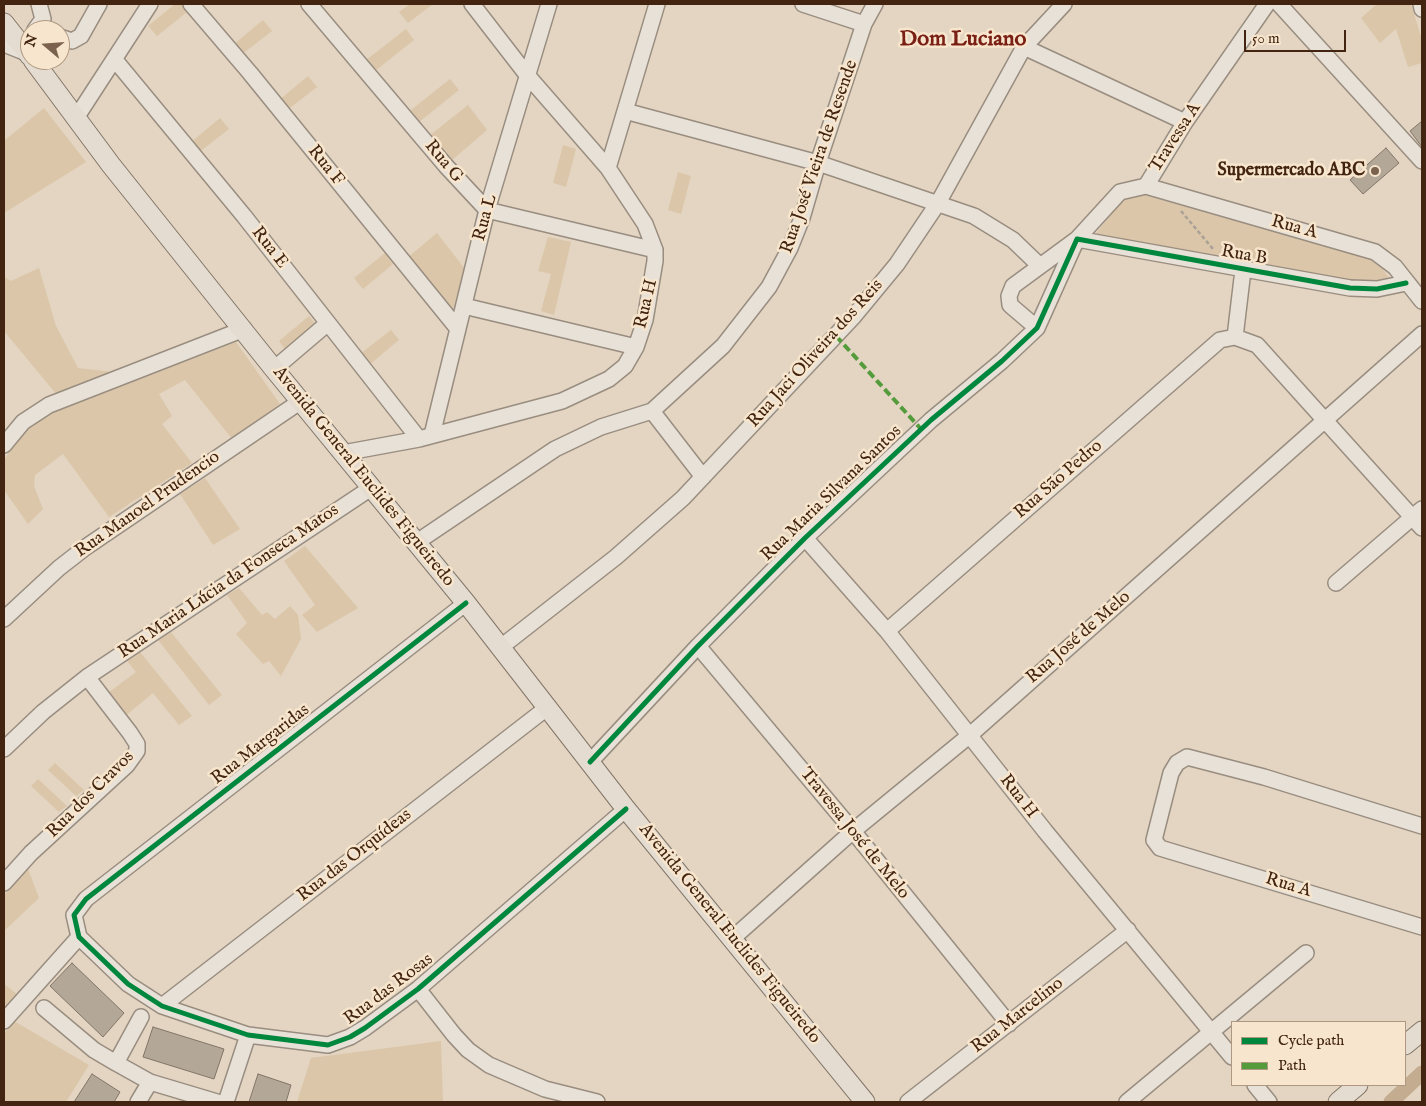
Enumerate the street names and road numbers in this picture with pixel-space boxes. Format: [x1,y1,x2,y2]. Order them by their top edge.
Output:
street label: Rua José Vieira de Resende [777,57,863,257]
street label: Travessa A [1146,99,1206,177]
street label: Rua G [419,136,467,188]
street label: Rua F [302,141,348,191]
street label: Rua L [469,192,503,244]
street label: Rua A [1269,212,1319,244]
street label: Rua E [246,223,292,273]
street label: Rua B [1219,241,1269,271]
street label: Rua Jaci Oliveira dos Reis [744,275,888,433]
street label: Rua H [631,277,663,331]
street label: Avenida General Euclides Figueiredo [267,363,459,591]
street label: Rua Maria Silvana Santos [757,421,907,567]
street label: Rua São Pedro [1011,436,1107,524]
street label: Rua Manoel Prudencio [71,447,225,563]
street label: Rua Maria Lúcia da Fonseca Matos [115,500,343,664]
street label: Rua José de Melo [1022,587,1136,689]
street label: Rua Margaridas [208,700,314,790]
street label: Rua dos Cravos [43,747,139,843]
street label: Travessa José de Melo [794,764,914,904]
street label: Rua H [994,771,1042,823]
street label: Rua das Orquídeas [294,805,416,907]
street label: Avenida General Euclides Figueiredo [633,820,825,1048]
street label: Rua A [1262,869,1314,903]
street label: Rua das Rosas [340,949,438,1031]
street label: Rua Marcelino [968,973,1068,1059]

